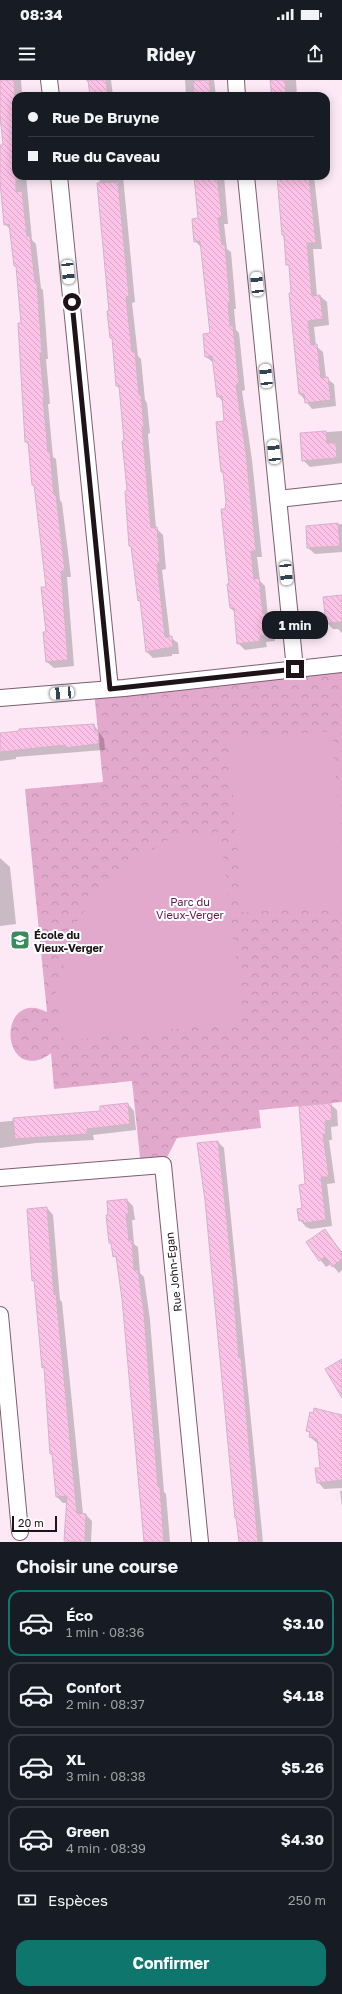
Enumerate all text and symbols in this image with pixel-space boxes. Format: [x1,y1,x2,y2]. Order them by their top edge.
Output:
text: 08:34 [20,5,63,23]
icon: menu [16,43,38,65]
text: Ridey [146,43,196,65]
icon: share [304,43,326,65]
text: Rue De Bruyne [52,108,159,126]
text: Rue du Caveau [52,147,160,165]
car [61,259,75,285]
car [250,271,264,297]
route start [63,293,81,311]
car [259,363,273,389]
car [267,439,281,465]
car [279,560,293,586]
callout: 1 min [262,611,328,639]
text: 1 min [279,617,311,633]
route end [286,660,304,678]
car [50,686,74,700]
park label: Parc du Vieux-Verger [156,895,225,921]
place label: École du Vieux-Verger [34,928,104,954]
school or university icon: École du Vieux-Verger [9,929,31,951]
street label: Rue John-Egan [162,1232,184,1312]
scale bar [12,1514,57,1533]
text: 20 m [18,1516,44,1529]
text: Choisir une course [16,1555,178,1577]
icon: car [18,1605,54,1641]
text: Éco [66,1606,93,1624]
text: $3.10 [283,1614,324,1632]
text: 1 min · 08:36 [66,1624,144,1640]
icon: car [18,1677,54,1713]
text: Confort [66,1678,121,1696]
text: $4.18 [282,1686,324,1704]
text: 2 min · 08:37 [66,1696,145,1712]
icon: car [18,1749,54,1785]
text: XL [66,1750,85,1768]
text: $5.26 [281,1758,324,1776]
text: 3 min · 08:38 [66,1768,146,1784]
icon: car [18,1821,54,1857]
text: Green [66,1822,109,1840]
text: $4.30 [281,1830,324,1848]
text: 4 min · 08:39 [66,1840,146,1856]
icon: cash [16,1889,38,1911]
text: Espèces [48,1891,108,1909]
text: 250 m [288,1892,326,1908]
button: Confirmer [16,1940,326,1986]

